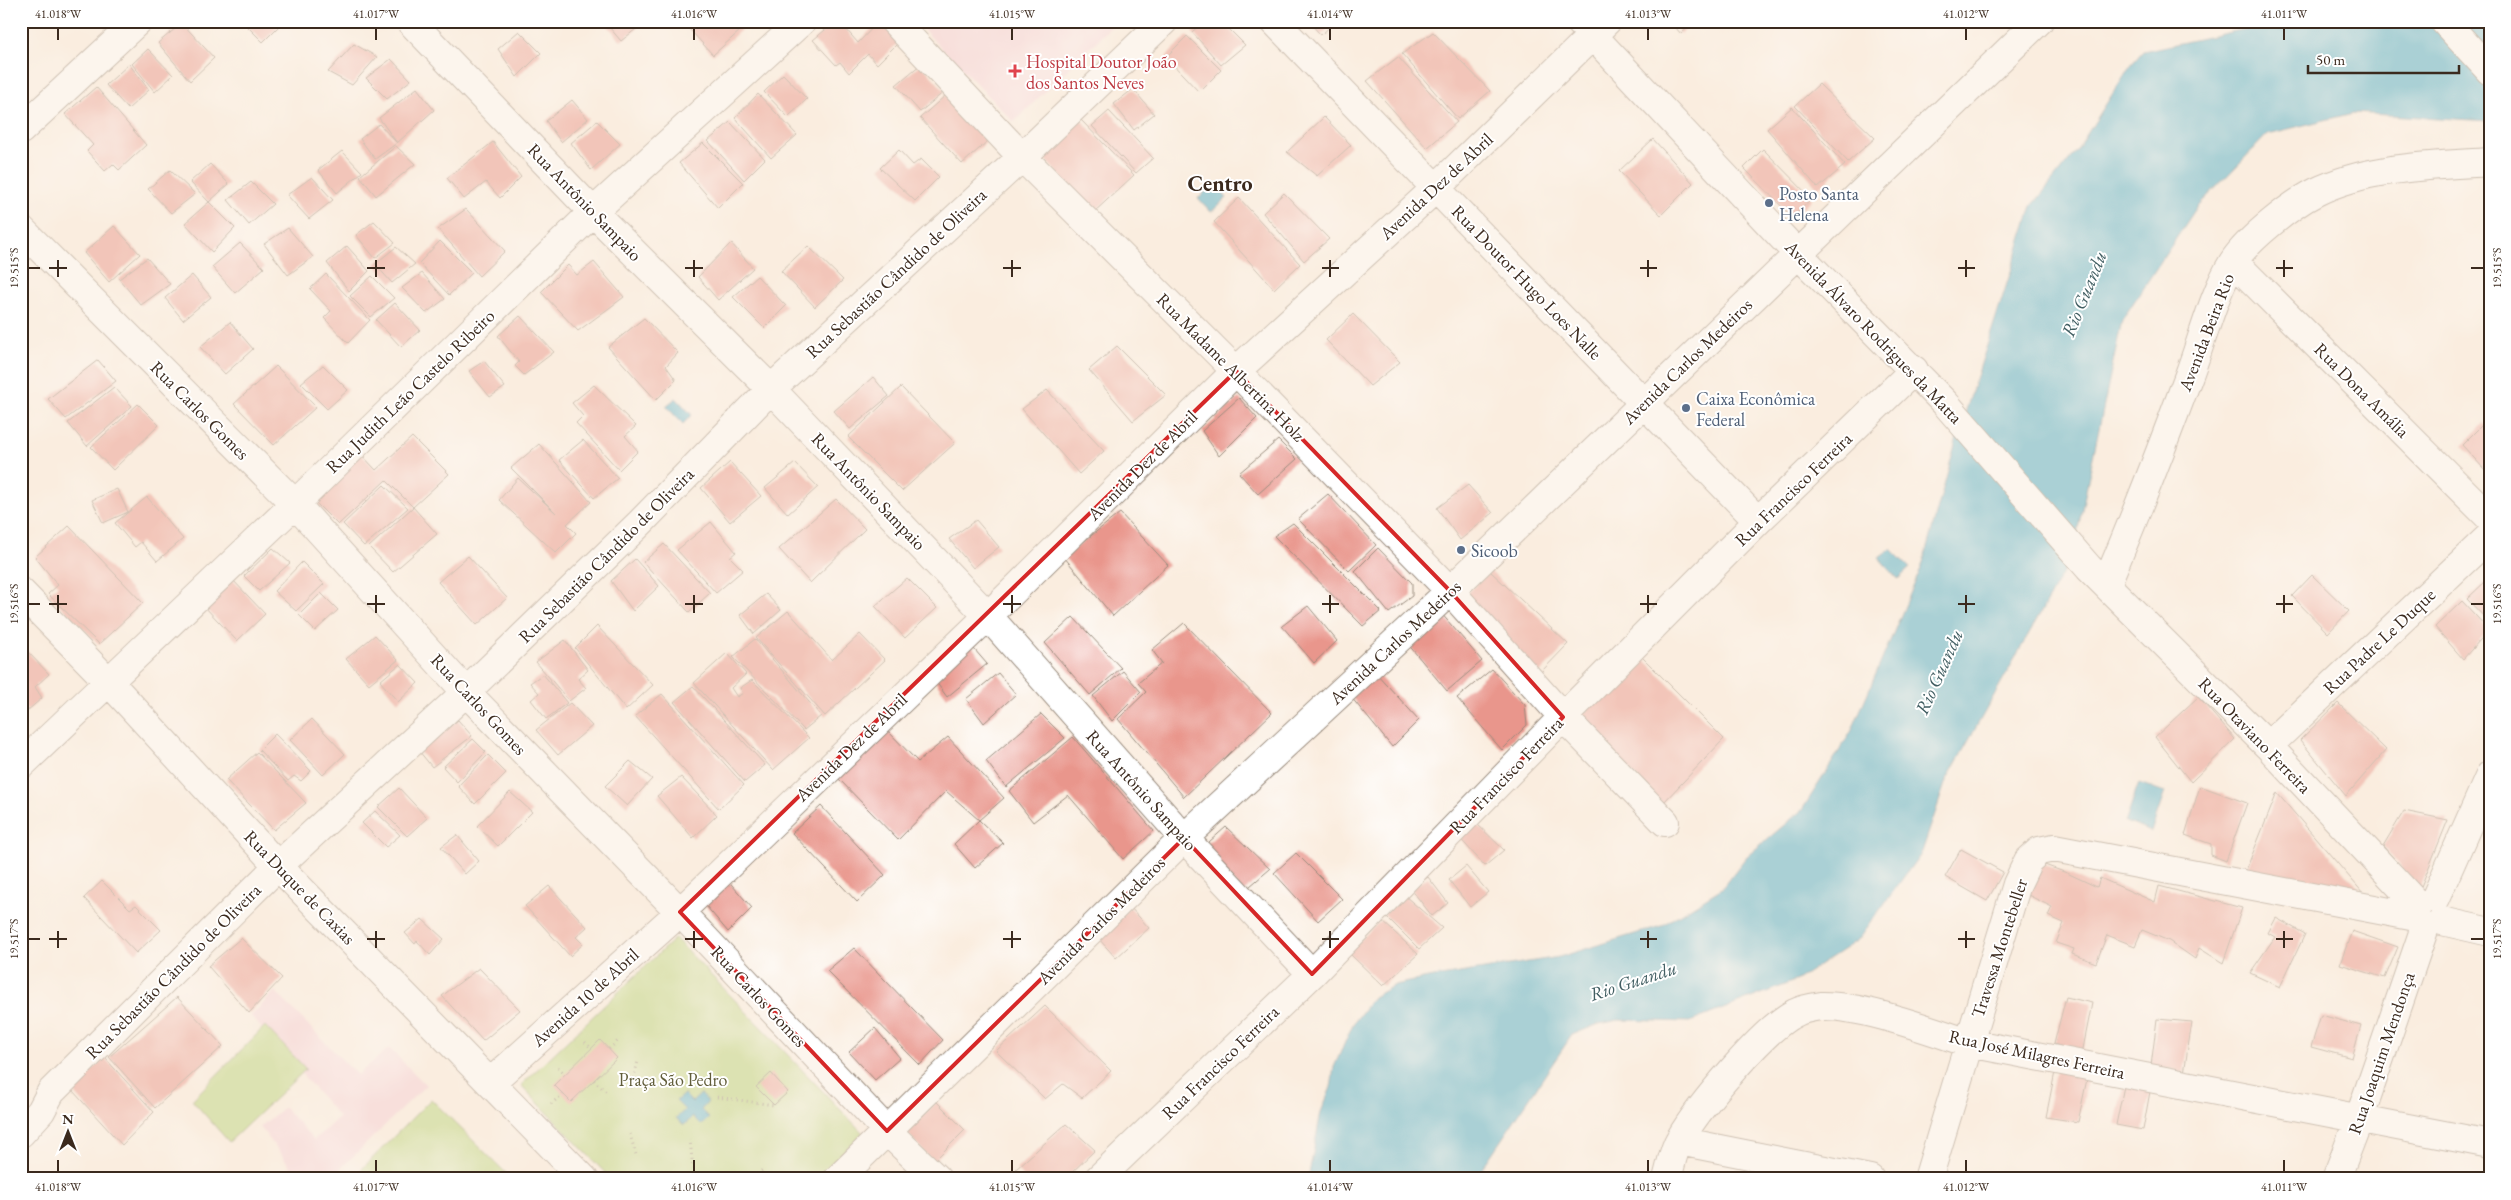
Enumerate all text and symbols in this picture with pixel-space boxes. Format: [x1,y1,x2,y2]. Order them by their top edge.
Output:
text: 41.018°W [35,6,82,22]
text: 41.017°W [353,6,400,22]
text: 41.016°W [671,6,718,22]
text: 41.015°W [989,6,1036,22]
text: 41.014°W [1307,6,1354,22]
text: 41.013°W [1625,6,1672,22]
text: 41.012°W [1943,6,1990,22]
text: 41.011°W [2261,6,2308,22]
scale bar [2308,42,2460,74]
place label: Hospital Doutor João dos Santos Neves [1026,50,1177,94]
text: 50 m [2316,50,2345,69]
marker: Hospital Doutor João dos Santos Neves [1008,64,1022,78]
street label: Avenida Dez de Abril [1374,128,1497,245]
street label: Rua Antônio Sampaio [523,138,647,266]
district label: Centro [1187,169,1253,198]
place label: Posto Santa Helena [1779,182,1860,226]
street label: Rua Sebastião Cândido de Oliveira [801,183,992,363]
marker: Posto Santa Helena [1763,197,1775,209]
street label: Rua Doutor Hugo Loes Nalle [1447,200,1607,364]
street label: Avenida Álvaro Rodrigues da Matta [1780,235,1968,429]
text: 19.515°S [6,247,22,288]
water label: Rio Guandu [2055,247,2113,341]
text: 19.515°S [2489,247,2505,288]
street label: Avenida Beira Rio [2173,270,2239,395]
street label: Rua Madame Albertina Holz [1152,288,1310,446]
street label: Avenida Carlos Medeiros [1616,293,1757,430]
street label: Rua Judith Leão Castelo Ribeiro [321,304,499,478]
street label: Rua Dona Amália [2310,338,2415,443]
street label: Rua Carlos Gomes [146,356,254,464]
place label: Caixa Econômica Federal [1696,387,1816,431]
marker: Caixa Econômica Federal [1680,402,1692,414]
street label: Avenida Dez de Abril [1081,405,1202,526]
street label: Rua Antônio Sampaio [807,427,931,555]
street label: Rua Francisco Ferreira [1729,427,1857,551]
street label: Rua Sebastião Cândido de Oliveira [513,462,699,648]
place label: Sicoob [1471,539,1518,562]
marker: Sicoob [1455,544,1467,556]
street label: Avenida Carlos Medeiros [1324,575,1466,710]
text: 19.516°S [6,583,22,624]
street label: Rua Padre Le Duque [2318,583,2440,699]
text: 19.516°S [2489,583,2505,624]
water label: Rio Guandu [1909,626,1969,718]
street label: Rua Carlos Gomes [426,648,532,760]
street label: Rua Otaviano Ferreira [2194,672,2317,799]
street label: Avenida Dez de Abril [790,688,912,807]
street label: Rua Francisco Ferreira [1444,711,1568,839]
street label: Rua Antônio Sampaio [1082,725,1202,855]
street label: Rua Duque de Caxias [239,825,361,949]
street label: Avenida Carlos Medeiros [1031,851,1170,990]
street label: Travessa Montebeller [1966,876,2032,1020]
street label: Rua Sebastião Cândido de Oliveira [80,878,266,1064]
text: 19.517°S [6,918,22,959]
text: 19.517°S [2489,918,2505,959]
street label: Rua Carlos Gomes [706,940,812,1052]
street label: Avenida 10 de Abril [526,943,643,1052]
water label: Rio Guandu [1586,955,1680,1007]
street label: Rua Joaquim Mendonça [2342,968,2420,1137]
street label: Rua Francisco Ferreira [1156,1000,1284,1124]
street label: Rua José Milagres Ferreira [1947,1024,2128,1084]
park label: Praça São Pedro [619,1068,728,1091]
north arrow [42,1108,92,1158]
text: N [62,1110,74,1128]
text: 41.018°W [35,1179,82,1195]
text: 41.017°W [353,1179,400,1195]
text: 41.016°W [671,1179,718,1195]
text: 41.015°W [989,1179,1036,1195]
text: 41.014°W [1307,1179,1354,1195]
text: 41.013°W [1625,1179,1672,1195]
text: 41.012°W [1943,1179,1990,1195]
text: 41.011°W [2261,1179,2308,1195]

